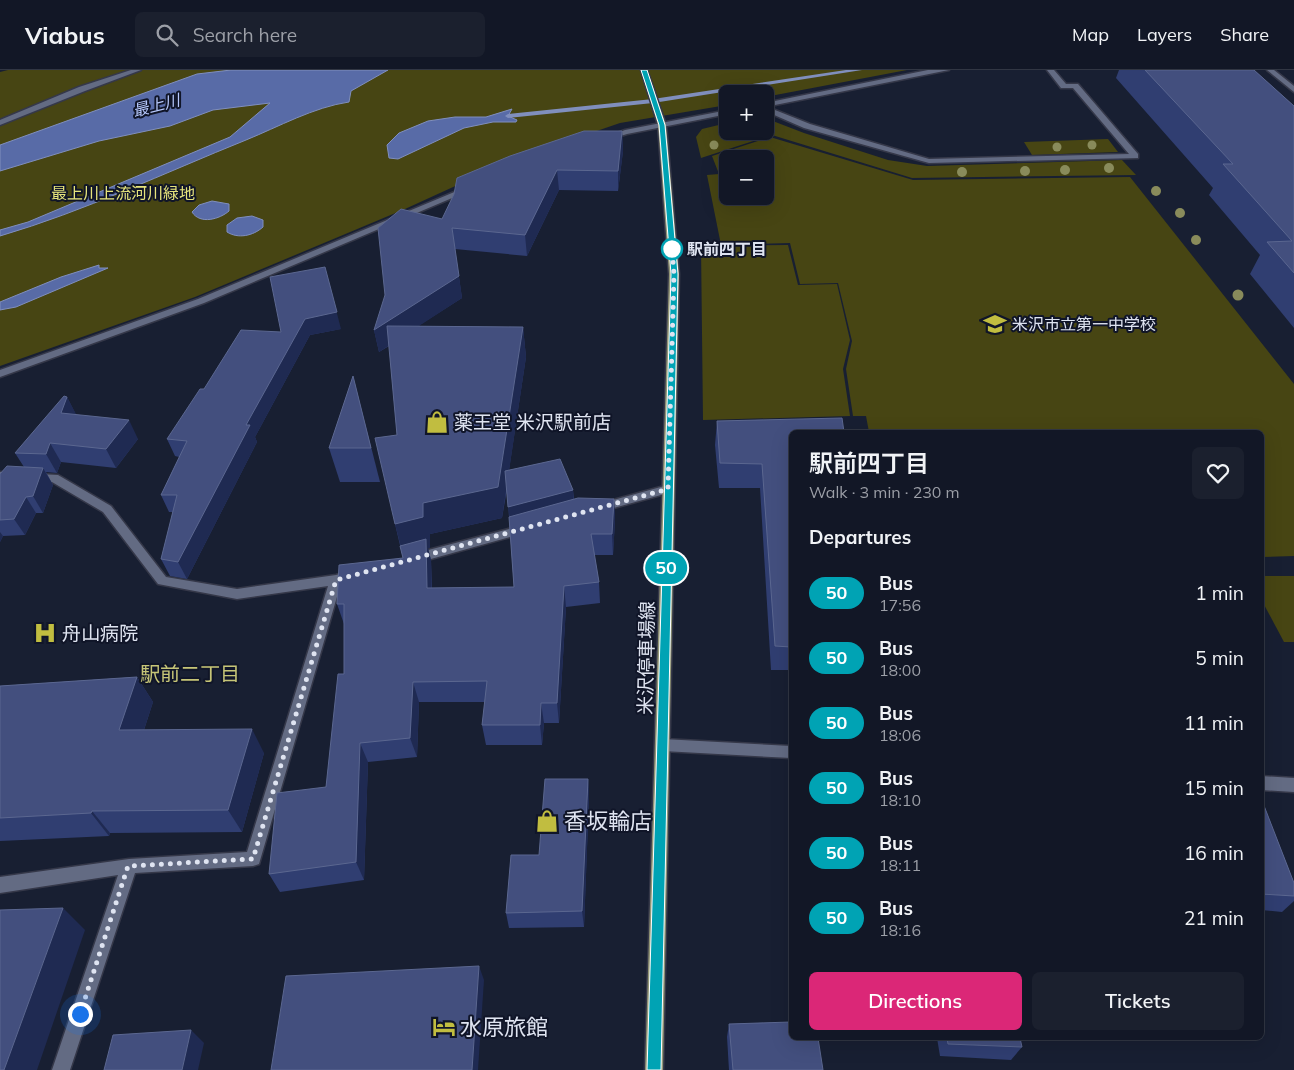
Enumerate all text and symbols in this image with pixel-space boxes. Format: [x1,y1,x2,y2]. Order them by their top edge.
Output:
search box [135,12,485,57]
text: Viabus [25,20,105,50]
icon: search [153,21,181,49]
text: Search here [193,23,297,47]
text: Map [1072,23,1109,46]
text: Layers [1137,23,1192,46]
text: Share [1220,23,1269,46]
map controls [719,85,774,205]
button: + [719,85,774,140]
water label: 最上川 [130,89,184,121]
button: − [719,150,774,205]
park label: 最上川上流河川緑地 [51,183,195,203]
marker: 駅前四丁目 [661,238,683,260]
place label: 駅前四丁目 [687,239,767,259]
school or university icon: 米沢市立第一中学校 [982,311,1008,337]
place label: 米沢市立第一中学校 [1012,314,1156,334]
shop icon: 薬王堂 米沢駅前店 [424,409,450,435]
place label: 薬王堂 米沢駅前店 [454,410,611,434]
button: heart [1192,447,1244,499]
text: 駅前四丁目 [809,448,929,478]
text: Walk · 3 min · 230 m [809,482,960,502]
text: Departures [809,525,911,549]
line badge: 50 [644,552,688,584]
text: 50 [655,556,677,579]
text: Bus [879,571,913,595]
text: 50 [826,581,847,604]
text: 1 min [1195,581,1244,605]
text: 17:56 [879,595,921,615]
street label: 米沢停車場線 [633,601,659,715]
hospital icon: 舟山病院 [32,620,58,646]
place label: 舟山病院 [62,621,138,645]
text: Bus [879,636,913,660]
text: 50 [826,646,847,669]
text: 5 min [1195,646,1244,670]
text: 18:00 [879,660,921,680]
district label: 駅前二丁目 [140,661,240,686]
text: Bus [879,701,913,725]
text: 50 [826,711,847,734]
text: 11 min [1184,711,1244,735]
text: 18:06 [879,725,921,745]
text: Bus [879,766,913,790]
text: 50 [826,776,847,799]
text: 15 min [1184,776,1244,800]
text: 18:10 [879,790,921,810]
place label: 香坂輪店 [564,807,652,835]
shop icon: 香坂輪店 [534,808,560,834]
text: Bus [879,831,913,855]
text: 50 [826,841,847,864]
text: 16 min [1184,841,1244,865]
text: 18:11 [879,855,921,875]
text: Bus [879,896,913,920]
text: 50 [826,906,847,929]
text: 21 min [1184,906,1244,930]
text: 18:16 [879,920,921,940]
button: Directions [809,972,1022,1030]
button: Tickets [1032,972,1244,1030]
your location [68,1002,93,1027]
place label: 水原旅館 [460,1013,548,1041]
hotel icon: 水原旅館 [431,1014,457,1040]

